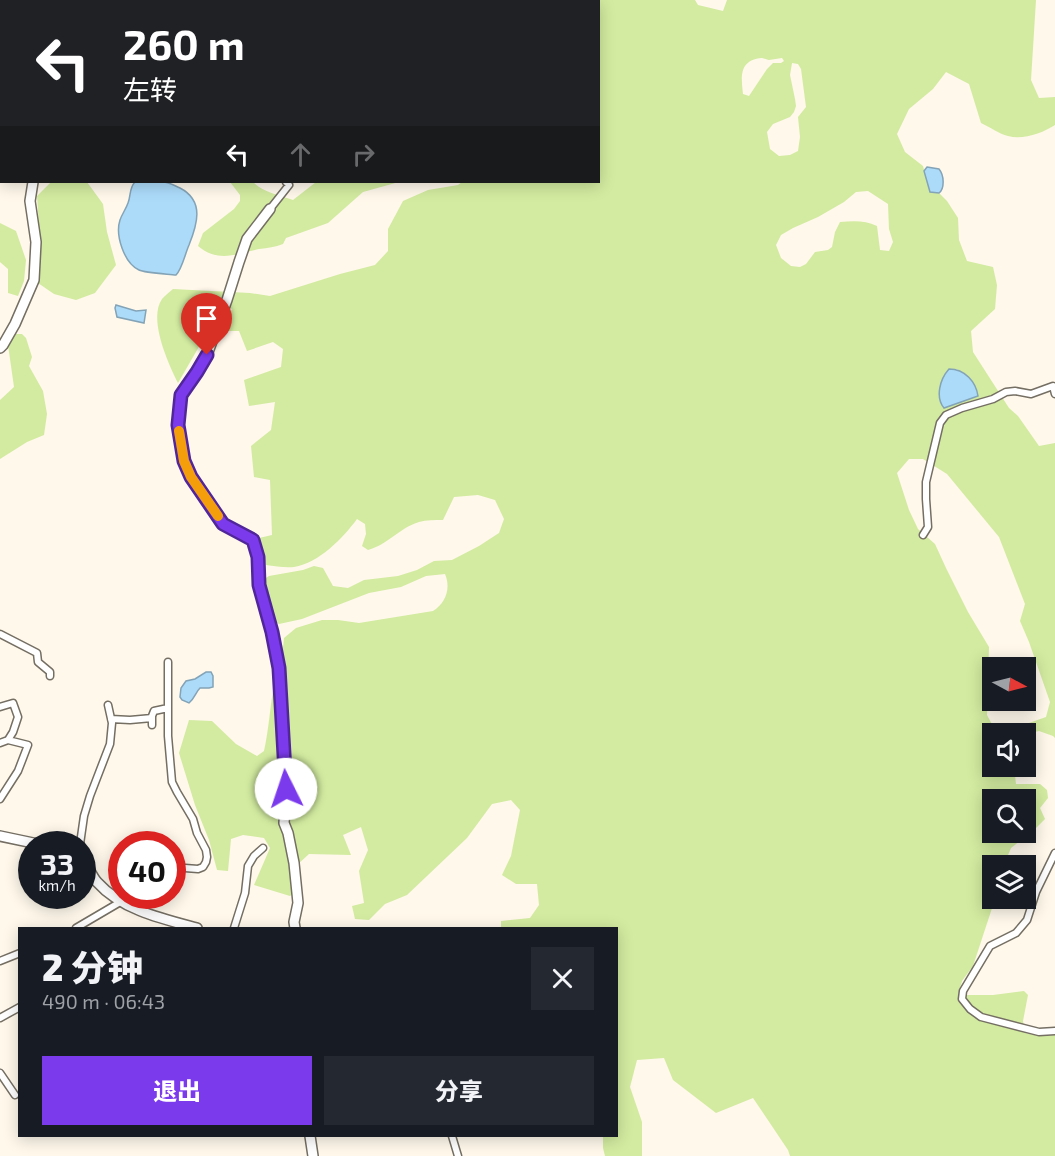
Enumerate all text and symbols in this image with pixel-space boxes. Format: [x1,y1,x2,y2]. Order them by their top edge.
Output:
text: 260 m [123,18,245,68]
icon: left [24,24,102,102]
text: 左转 [123,73,177,105]
icon: left [221,138,254,171]
icon: ahead [284,138,317,171]
icon: right [347,138,380,171]
pin [181,293,232,355]
icon: arrive [190,302,223,335]
north arrow [982,657,1036,711]
map controls [982,657,1036,909]
button: sound [982,723,1036,777]
position arrow [254,757,318,821]
button: search [982,789,1036,843]
speed limit sign: 40 [108,831,186,909]
text: 33 [40,845,74,881]
button: layers [982,855,1036,909]
text: km/h [38,876,76,894]
text: 2 分钟 [42,945,143,988]
button: close [531,947,594,1010]
text: 490 m · 06:43 [42,989,165,1013]
button: 退出 [42,1056,312,1125]
button: 分享 [324,1056,594,1125]

